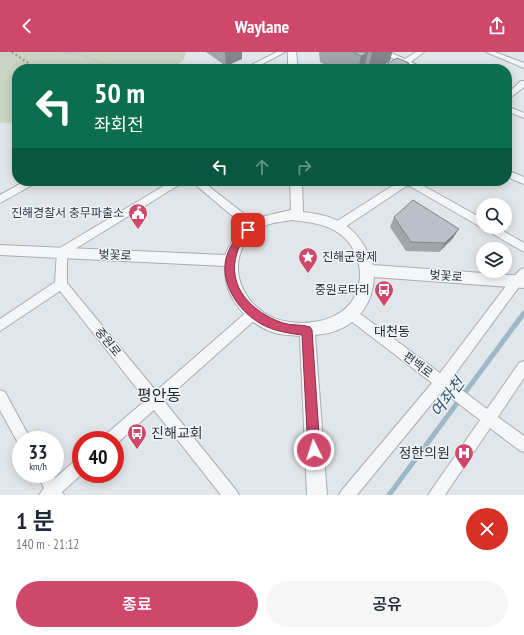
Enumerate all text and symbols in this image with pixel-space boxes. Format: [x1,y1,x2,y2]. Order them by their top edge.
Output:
icon: back [16,15,38,37]
text: Waylane [235,15,289,38]
icon: share [486,15,508,37]
text: 50 m [94,74,145,111]
icon: left [28,80,80,132]
text: 좌회전 [94,113,144,136]
icon: left [209,156,231,178]
icon: ahead [251,156,273,178]
icon: right [293,156,315,178]
map controls [476,198,512,278]
button: search [476,198,512,234]
public building icon: 진해경찰서 충무파출소 [127,202,149,230]
place label: 진해경찰서 충무파출소 [11,205,124,220]
pin [231,213,265,247]
icon: arrive [237,219,259,241]
button: layers [476,242,512,278]
street label: 벚꽃로 [98,246,132,263]
place icon: 진해군항제 [297,246,319,274]
place label: 진해군항제 [322,249,377,264]
street label: 벚꽃로 [429,267,463,284]
bus stop icon: 중원로타리 [373,279,395,307]
place label: 중원로타리 [315,282,370,297]
district label: 대천동 [374,323,410,340]
street label: 중원로 [92,324,125,359]
street label: 편백로 [401,349,436,381]
water label: 여좌천 [426,372,470,421]
district label: 평안동 [137,385,181,405]
bus stop icon: 진해교회 [126,422,148,450]
place label: 진해교회 [151,424,203,442]
position arrow [293,429,335,471]
speed limit sign: 40 [72,431,124,483]
text: 33 [28,439,48,465]
hospital icon: 정한의원 [453,442,475,470]
place label: 정한의원 [398,444,450,462]
text: km/h [29,460,47,473]
text: 1 분 [16,505,54,536]
button: close [466,508,508,550]
text: 140 m · 21:12 [16,536,79,553]
button: 종료 [16,581,258,627]
button: 공유 [266,581,508,627]

